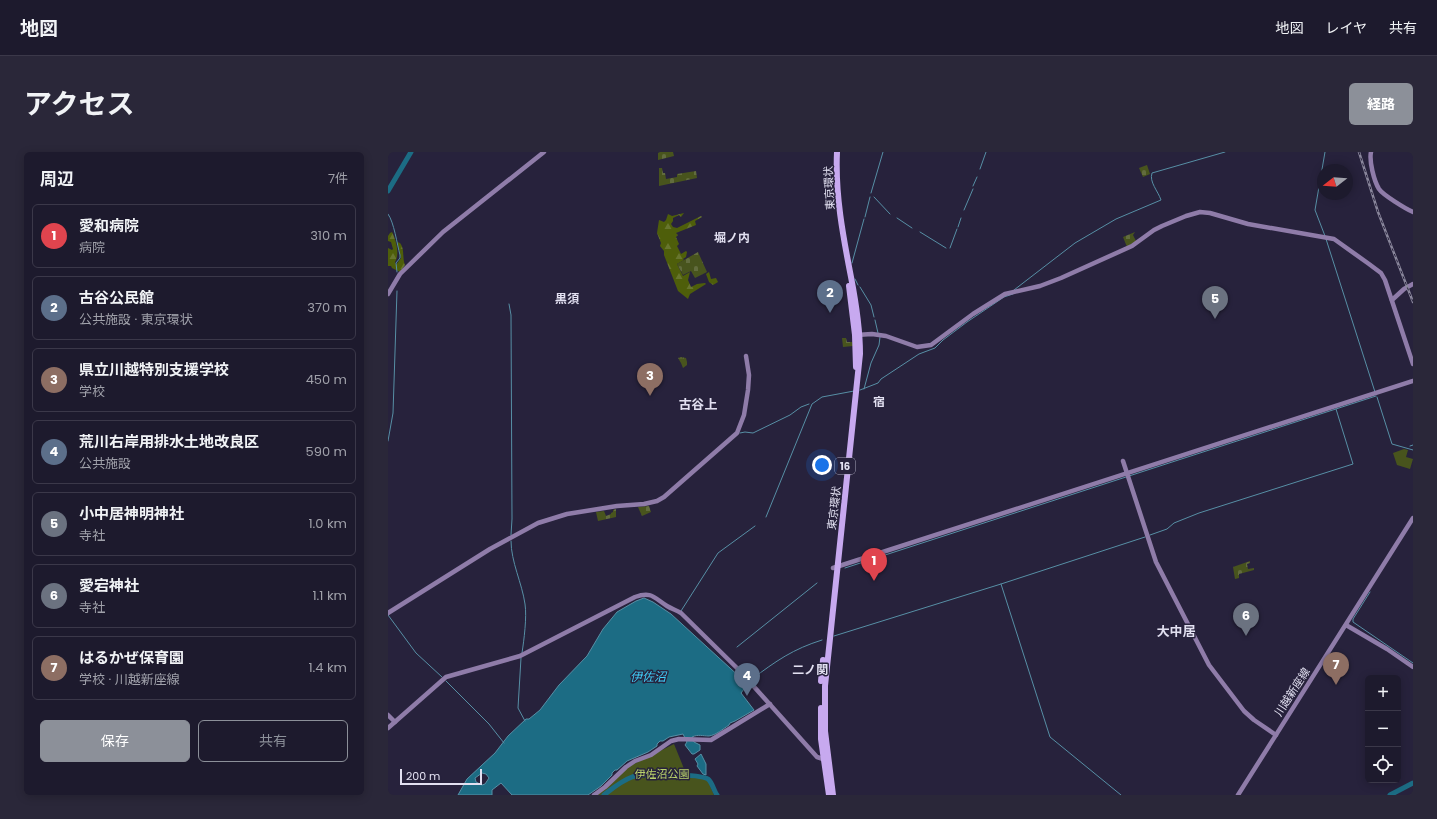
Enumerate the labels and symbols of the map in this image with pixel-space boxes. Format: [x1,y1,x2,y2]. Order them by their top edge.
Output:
north arrow [1317,164,1353,200]
street label: 東京環状 [820,165,838,210]
district label: 堀ノ内 [714,229,750,246]
pin: 2 [817,280,843,313]
pin: 5 [1202,286,1228,319]
district label: 黒須 [555,290,580,307]
pin: 3 [637,363,663,396]
district label: 宿 [873,393,885,410]
district label: 古谷上 [678,395,718,414]
your location [812,455,832,475]
road number: 16 [835,458,855,474]
street label: 東京環状 [823,484,845,531]
pin: 1 [861,548,887,581]
pin: 6 [1233,603,1259,636]
district label: 大中居 [1156,622,1196,641]
pin: 7 [1323,652,1349,685]
district label: 二ノ関 [792,661,828,678]
pin: 4 [734,663,760,696]
street label: 川越新座線 [1270,665,1314,719]
water label: 伊佐沼 [630,668,668,685]
park label: 伊佐沼公園 [635,766,690,782]
scale bar [400,767,482,786]

